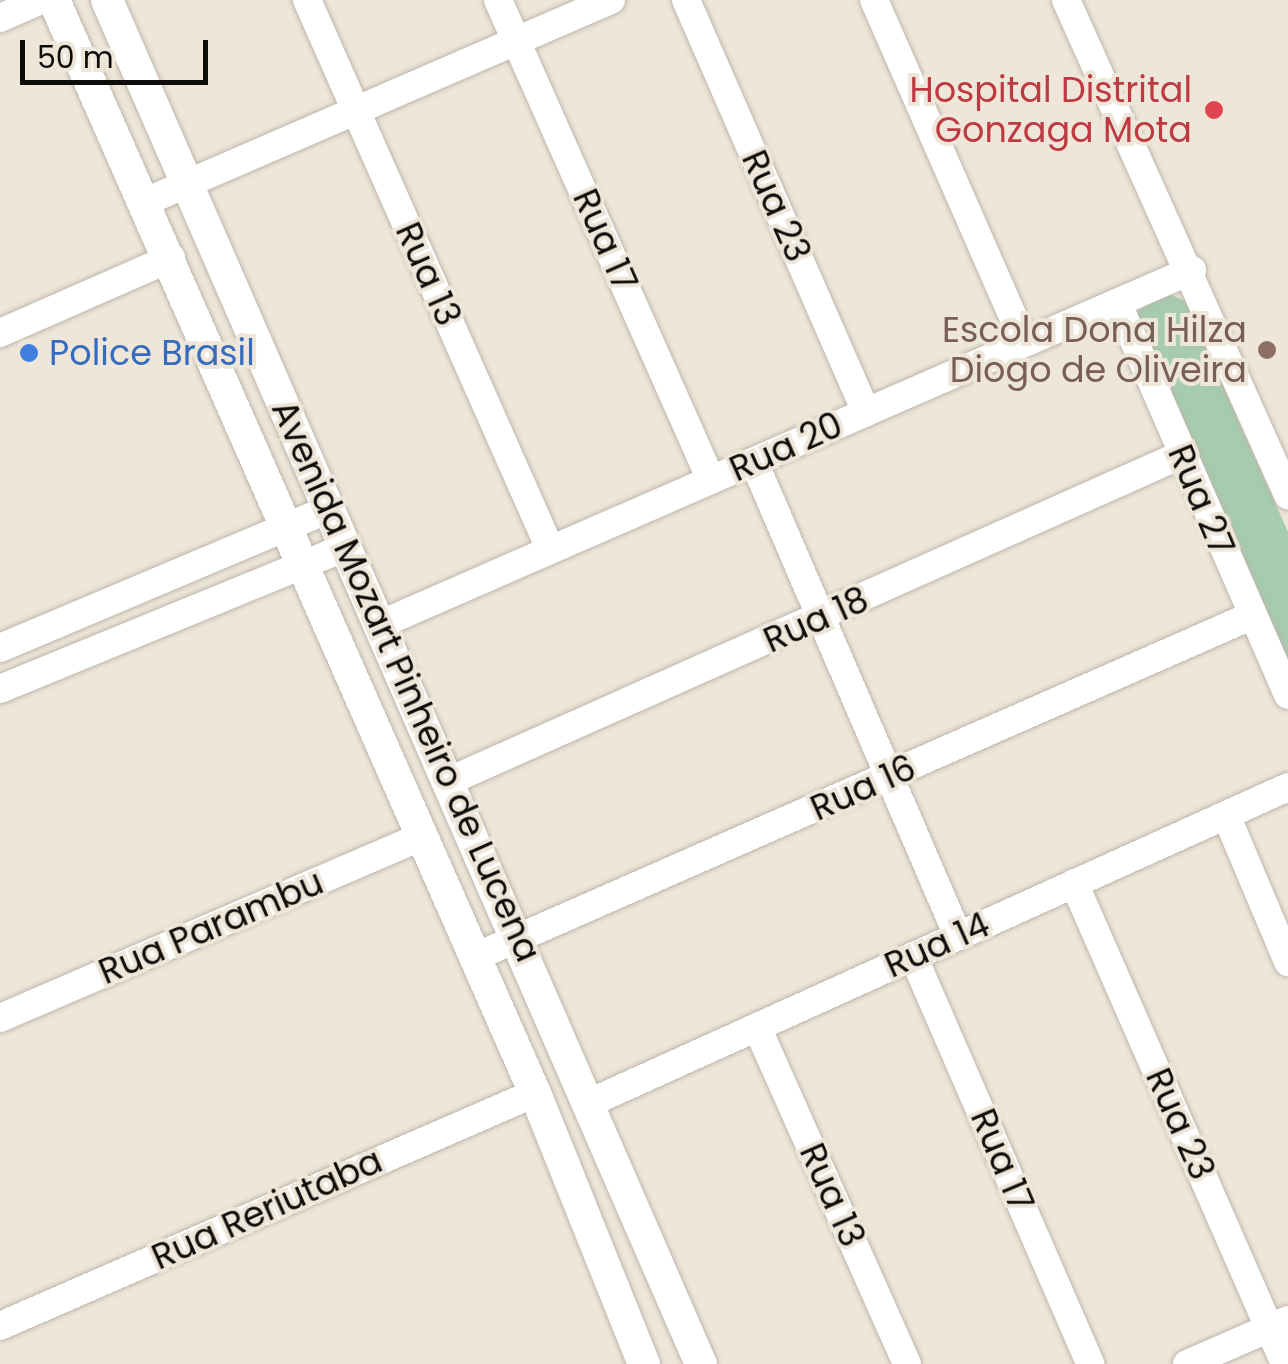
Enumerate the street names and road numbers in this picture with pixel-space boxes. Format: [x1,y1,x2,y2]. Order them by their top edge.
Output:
street label: Rua 23 [733,144,819,268]
street label: Rua 17 [564,183,646,297]
street label: Rua 13 [387,216,469,332]
street label: Avenida Mozart Pinheiro de Lucena [263,394,549,968]
street label: Rua 20 [723,404,849,490]
street label: Rua 27 [1159,438,1243,562]
street label: Rua 18 [757,578,875,662]
street label: Rua 16 [804,746,922,830]
street label: Rua Parambu [93,861,329,993]
street label: Rua 14 [878,903,996,987]
street label: Rua 23 [1137,1062,1223,1186]
street label: Rua 17 [962,1103,1042,1217]
street label: Rua 13 [791,1137,873,1253]
street label: Rua Reriutaba [145,1139,389,1279]

